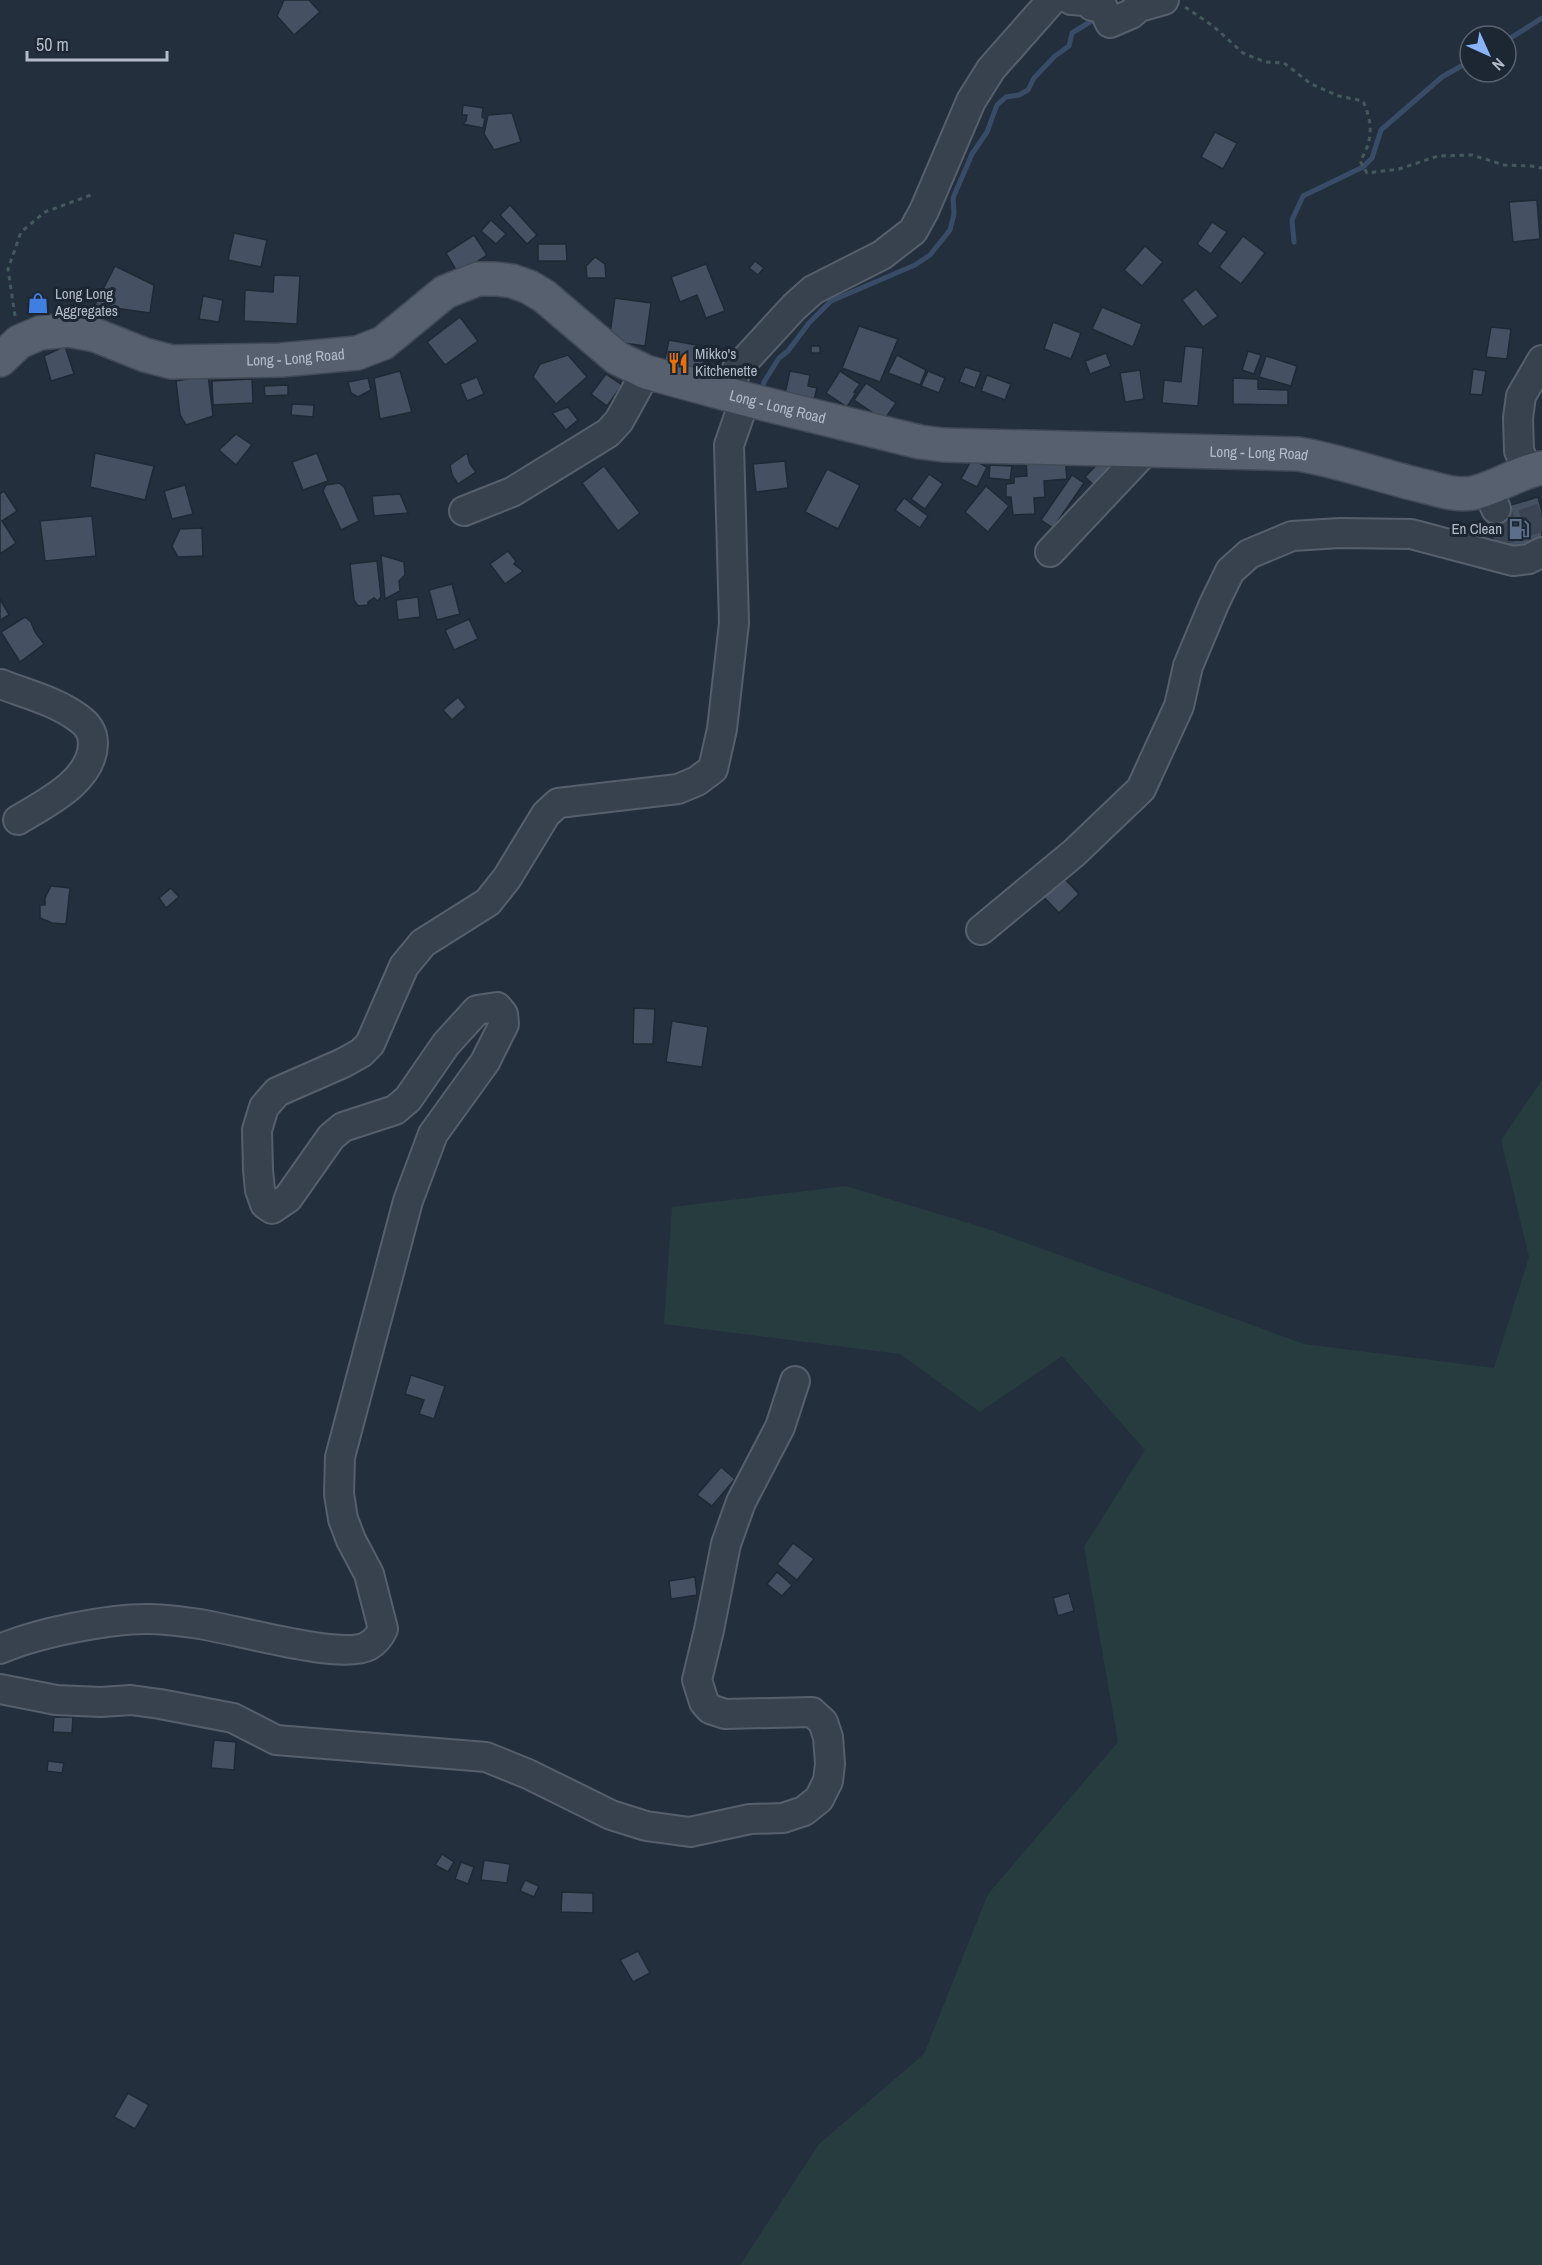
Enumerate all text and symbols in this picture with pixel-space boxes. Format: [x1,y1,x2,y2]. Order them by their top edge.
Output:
scale bar [27,24,166,62]
north arrow [1458,24,1518,84]
text: 50 m [36,32,69,57]
text: N [1487,53,1510,76]
place label: Long Long Aggregates [54,283,118,321]
shop icon: Long Long Aggregates [26,291,50,315]
street label: Long - Long Road [246,343,346,371]
place label: Mikko's Kitchenette [695,343,757,381]
restaurant icon: Mikko's Kitchenette [666,351,690,375]
street label: Long - Long Road [727,384,828,428]
street label: Long - Long Road [1209,441,1310,466]
fuel station icon: En Clean [1507,517,1531,541]
place label: En Clean [1451,518,1502,539]

